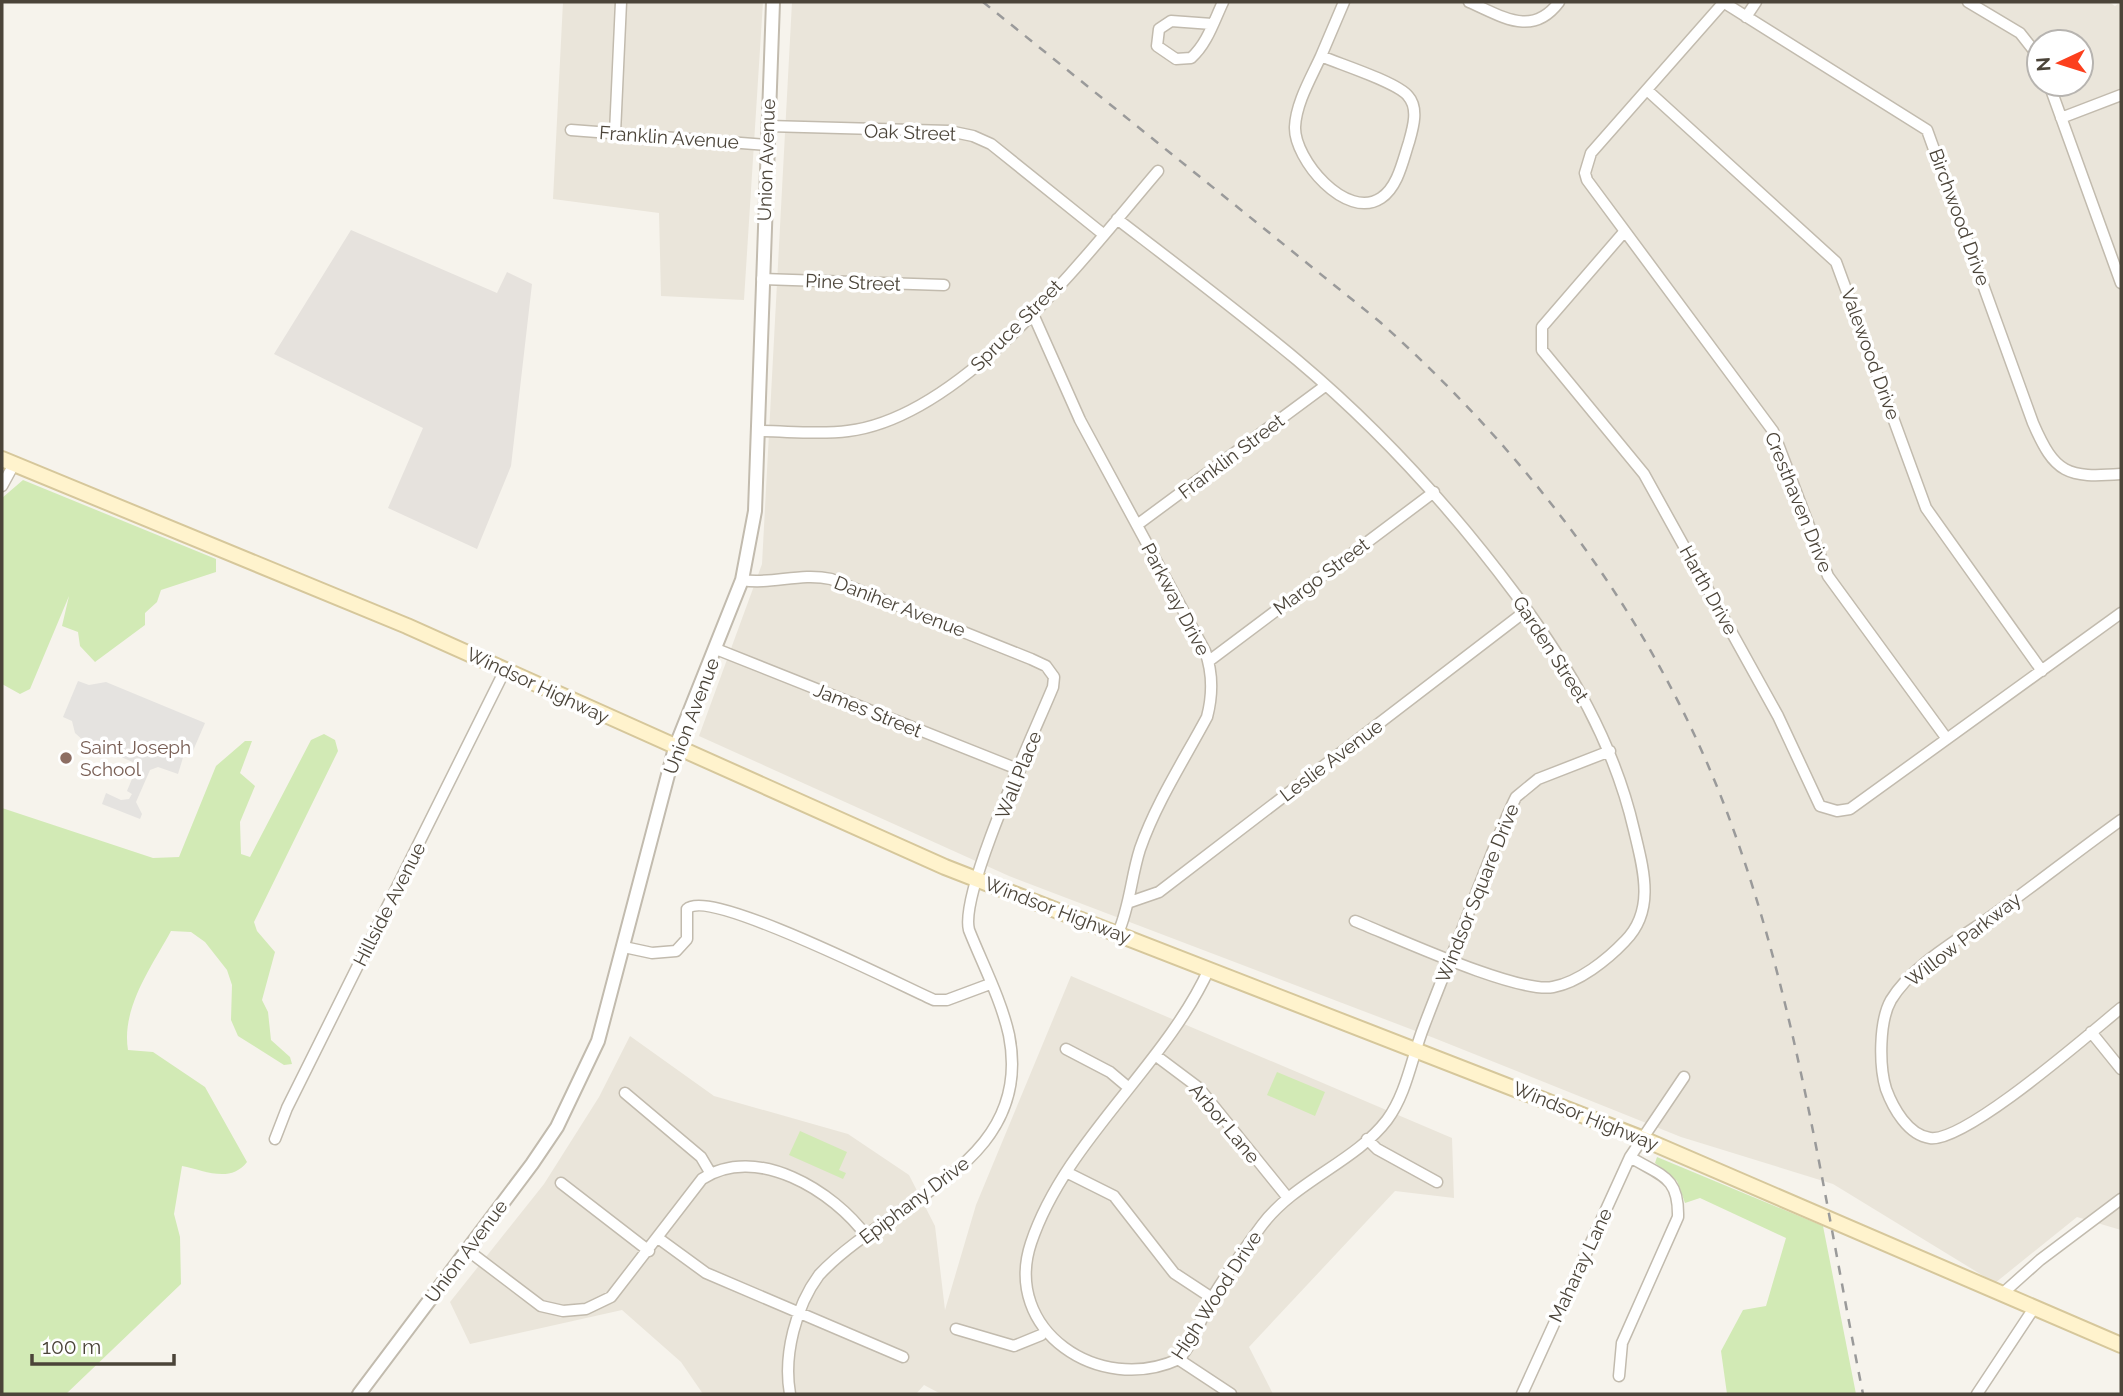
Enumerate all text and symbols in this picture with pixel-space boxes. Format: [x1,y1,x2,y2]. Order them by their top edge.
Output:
north arrow [2025,28,2095,98]
text: N [2032,56,2055,72]
street label: Union Avenue [753,98,779,222]
street label: Oak Street [864,119,957,145]
street label: Franklin Avenue [598,121,740,153]
street label: Birchwood Drive [1925,146,1995,288]
street label: Pine Street [805,269,902,295]
street label: Spruce Street [966,274,1067,375]
street label: Valewood Drive [1837,285,1905,423]
street label: Franklin Street [1174,409,1289,503]
street label: Cresthaven Drive [1761,429,1837,575]
street label: Margo Street [1269,533,1374,619]
street label: Parkway Drive [1137,539,1215,659]
street label: Harth Drive [1675,542,1743,638]
street label: Daniher Avenue [831,571,969,641]
street label: Garden Street [1509,592,1594,707]
street label: Windsor Highway [463,642,613,728]
street label: Union Avenue [659,655,723,777]
street label: James Street [811,678,926,742]
street label: Leslie Avenue [1275,714,1387,806]
street label: Wall Place [990,728,1046,822]
place label: Saint Joseph School [80,736,191,780]
marker: Saint Joseph School [58,750,74,766]
street label: Windsor Square Drive [1431,800,1523,986]
street label: Hillside Avenue [348,839,430,969]
street label: Windsor Highway [982,872,1134,948]
street label: Willow Parkway [1901,887,2025,991]
street label: Windsor Highway [1510,1077,1662,1155]
street label: Arbor Lane [1185,1079,1265,1167]
street label: Epiphany Drive [855,1152,973,1248]
street label: Union Avenue [420,1195,512,1307]
street label: Maharay Lane [1544,1204,1616,1326]
street label: High Wood Drive [1166,1227,1266,1363]
scale bar [32,1322,173,1366]
text: 100 m [42,1334,101,1359]

